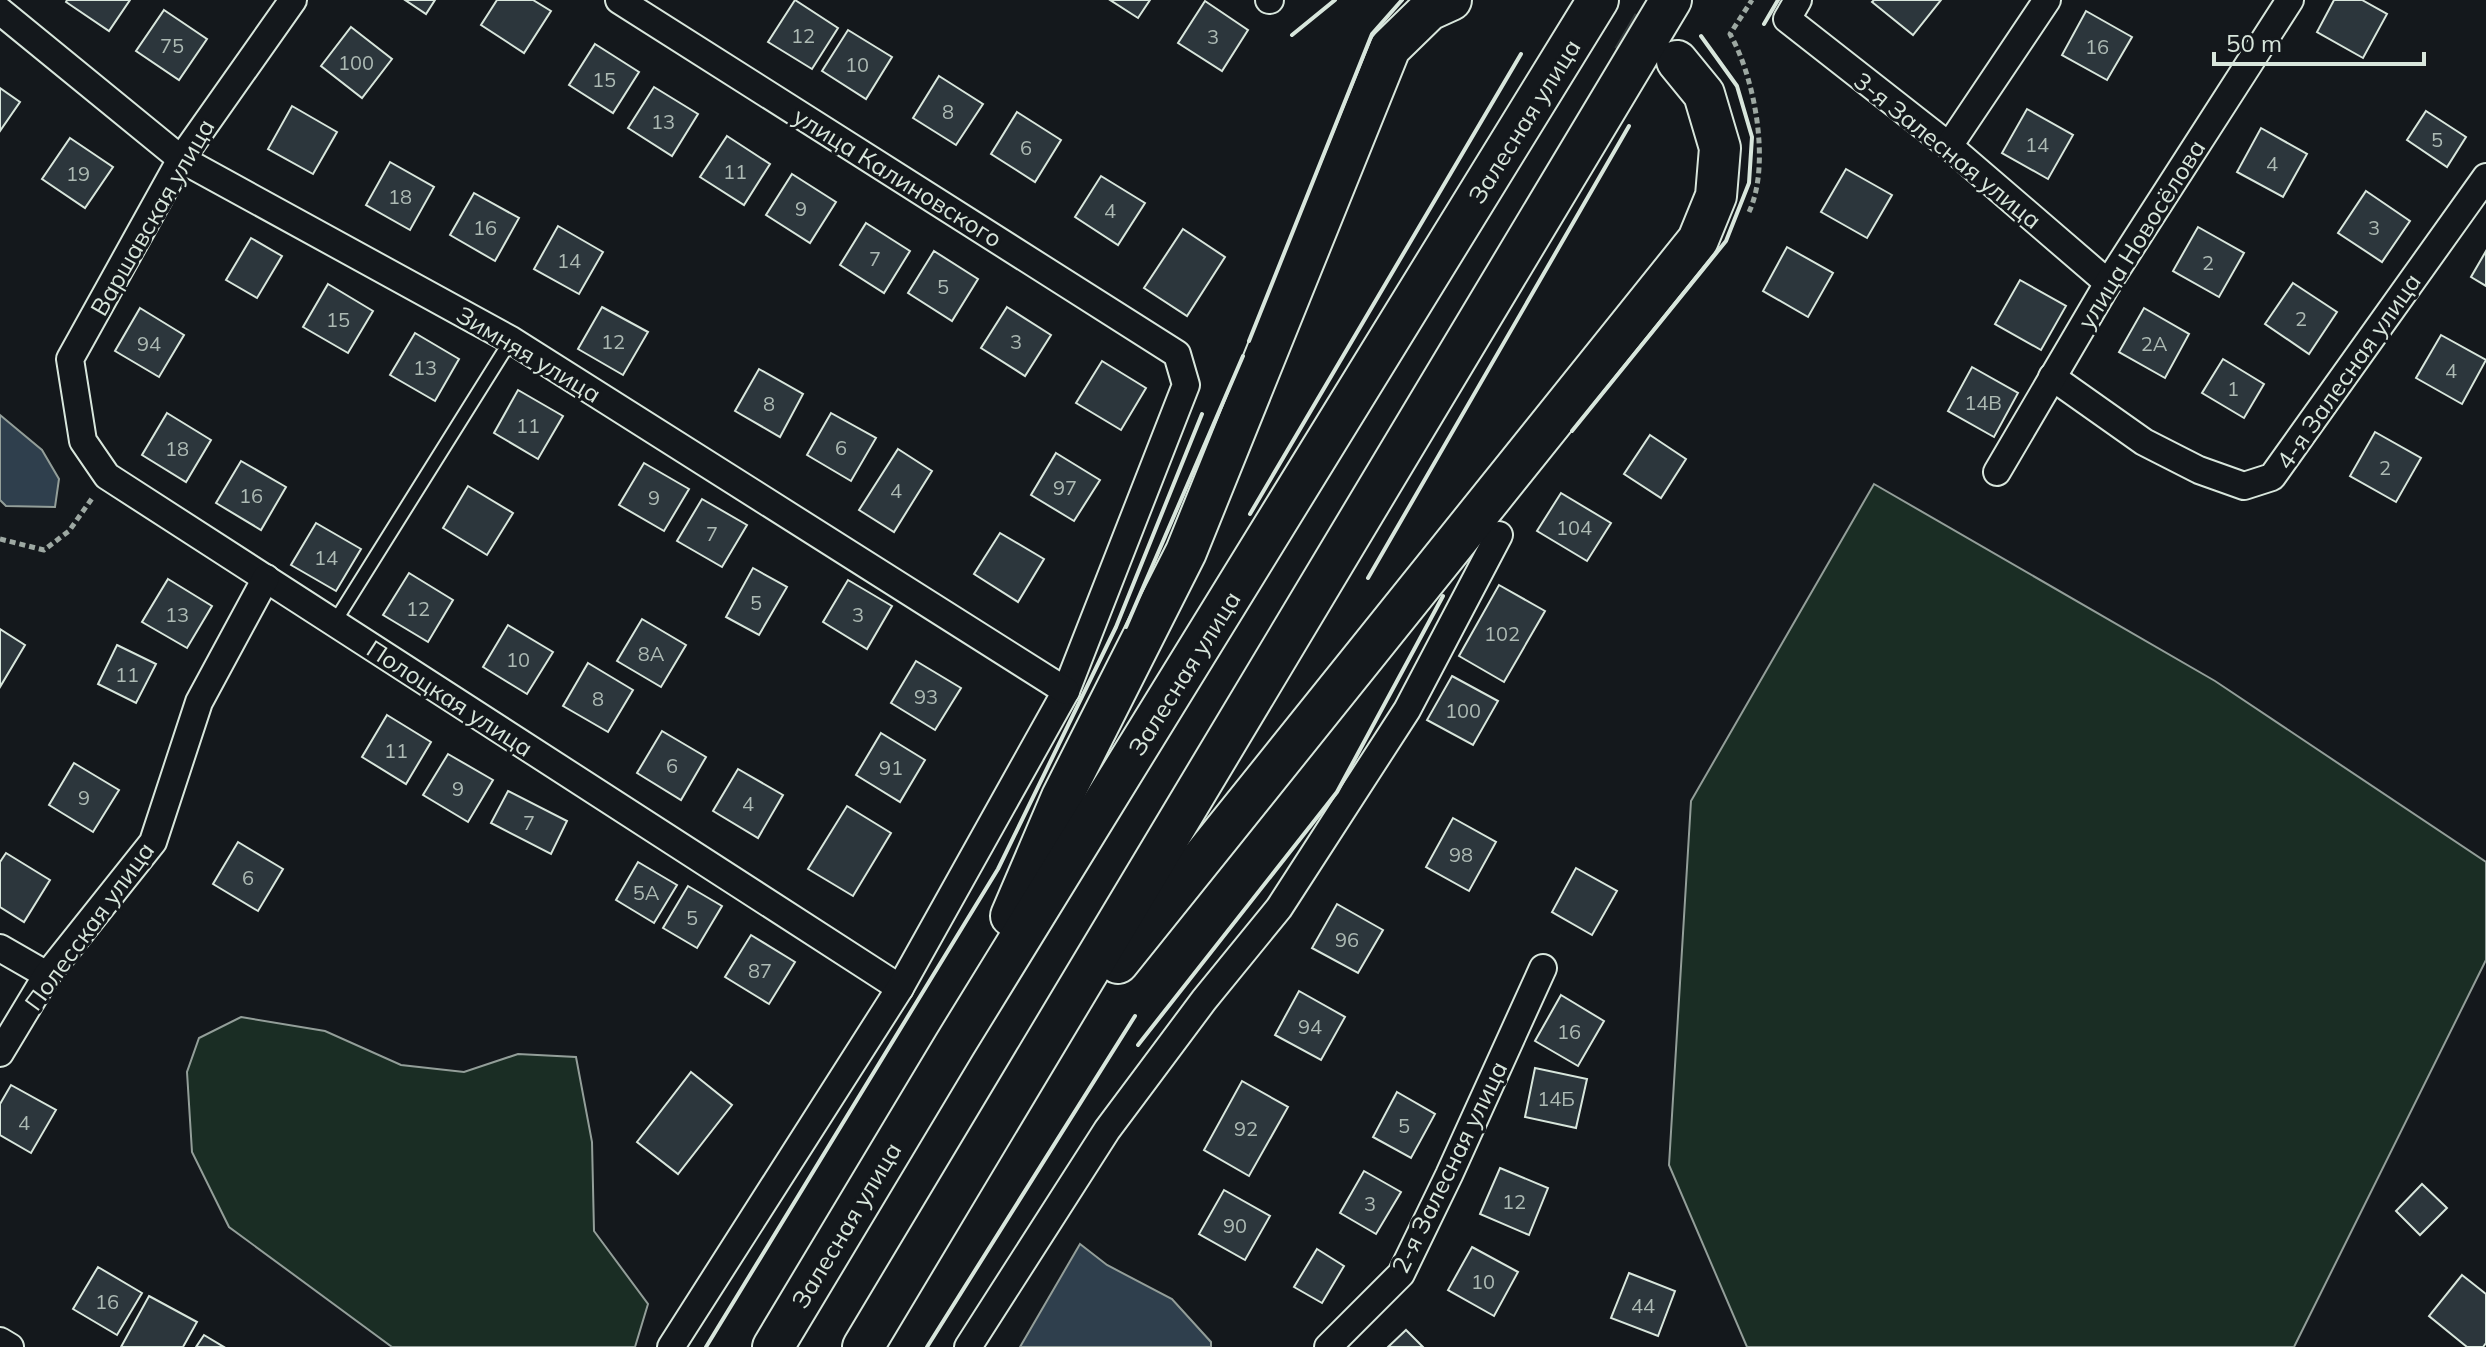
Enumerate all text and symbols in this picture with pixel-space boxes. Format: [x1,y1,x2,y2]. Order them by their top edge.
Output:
scale bar [2214,16,2424,66]
house number: 12 [791,23,815,48]
house number: 3 [1207,24,1219,49]
text: 50 m [2226,28,2282,58]
house number: 75 [160,33,184,58]
street label: Залесная улица [1461,33,1587,209]
house number: 16 [2085,34,2109,59]
house number: 100 [338,50,374,75]
house number: 10 [845,52,869,77]
street label: 3-я Залесная улица [1848,65,2048,235]
house number: 15 [592,67,616,92]
house number: 8 [942,99,954,124]
street label: улица Калиновского [788,101,1008,253]
house number: 13 [651,109,675,134]
street label: Варшавская улица [83,113,221,321]
house number: 5 [2431,127,2443,152]
house number: 14 [2025,132,2049,157]
street label: улица Новосёлова [2071,134,2211,334]
house number: 6 [1020,135,1032,160]
house number: 4 [2266,151,2278,176]
house number: 11 [723,159,747,184]
house number: 19 [66,161,90,186]
house number: 18 [388,184,412,209]
house number: 9 [795,196,807,221]
house number: 4 [1104,198,1116,223]
house number: 16 [473,215,497,240]
house number: 3 [2368,215,2380,240]
house number: 7 [869,246,881,271]
house number: 14 [557,248,581,273]
house number: 2 [2202,250,2214,275]
street label: 4-я Залесная улица [2269,267,2427,475]
house number: 5 [937,274,949,299]
street label: Зимняя улица [451,299,607,409]
house number: 2 [2295,306,2307,331]
house number: 15 [326,307,350,332]
house number: 12 [601,329,625,354]
house number: 3 [1010,329,1022,354]
house number: 94 [137,331,161,356]
house number: 2А [2141,331,2168,356]
house number: 13 [413,355,437,380]
house number: 4 [2445,358,2457,383]
house number: 1 [2227,376,2239,401]
house number: 14В [1964,390,2002,415]
house number: 8 [763,391,775,416]
house number: 11 [516,413,540,438]
house number: 6 [835,435,847,460]
house number: 18 [165,436,189,461]
house number: 2 [2379,455,2391,480]
house number: 97 [1053,475,1077,500]
house number: 4 [890,478,902,503]
house number: 16 [239,483,263,508]
house number: 9 [648,485,660,510]
house number: 104 [1556,515,1592,540]
house number: 7 [706,521,718,546]
house number: 14 [314,545,338,570]
street label: Залесная улица [1121,585,1247,761]
house number: 5 [750,590,762,615]
house number: 12 [406,596,430,621]
house number: 13 [165,602,189,627]
house number: 3 [852,602,864,627]
house number: 102 [1484,621,1520,646]
street label: Полоцкая улица [361,633,539,763]
house number: 8А [638,641,665,666]
house number: 10 [506,647,530,672]
house number: 11 [115,662,139,687]
house number: 93 [914,684,938,709]
house number: 8 [592,686,604,711]
house number: 100 [1445,698,1481,723]
house number: 11 [384,738,408,763]
house number: 6 [666,753,678,778]
house number: 91 [879,755,903,780]
house number: 9 [452,776,464,801]
house number: 9 [78,785,90,810]
house number: 4 [742,791,754,816]
house number: 7 [523,810,535,835]
street label: Полесская улица [18,836,160,1016]
house number: 98 [1449,842,1473,867]
house number: 6 [242,865,254,890]
house number: 5А [633,880,660,905]
house number: 5 [686,905,698,930]
house number: 96 [1335,927,1359,952]
house number: 87 [748,958,772,983]
house number: 94 [1298,1014,1322,1039]
house number: 16 [1557,1019,1581,1044]
street label: 2-я Залесная улица [1385,1056,1513,1278]
house number: 14Б [1537,1086,1575,1111]
house number: 4 [18,1110,30,1135]
house number: 5 [1398,1113,1410,1138]
house number: 92 [1234,1116,1258,1141]
street label: Залесная улица [785,1137,907,1313]
house number: 12 [1502,1189,1526,1214]
house number: 3 [1364,1191,1376,1216]
house number: 90 [1223,1213,1247,1238]
house number: 10 [1471,1269,1495,1294]
house number: 16 [95,1289,119,1314]
house number: 44 [1631,1293,1655,1318]

